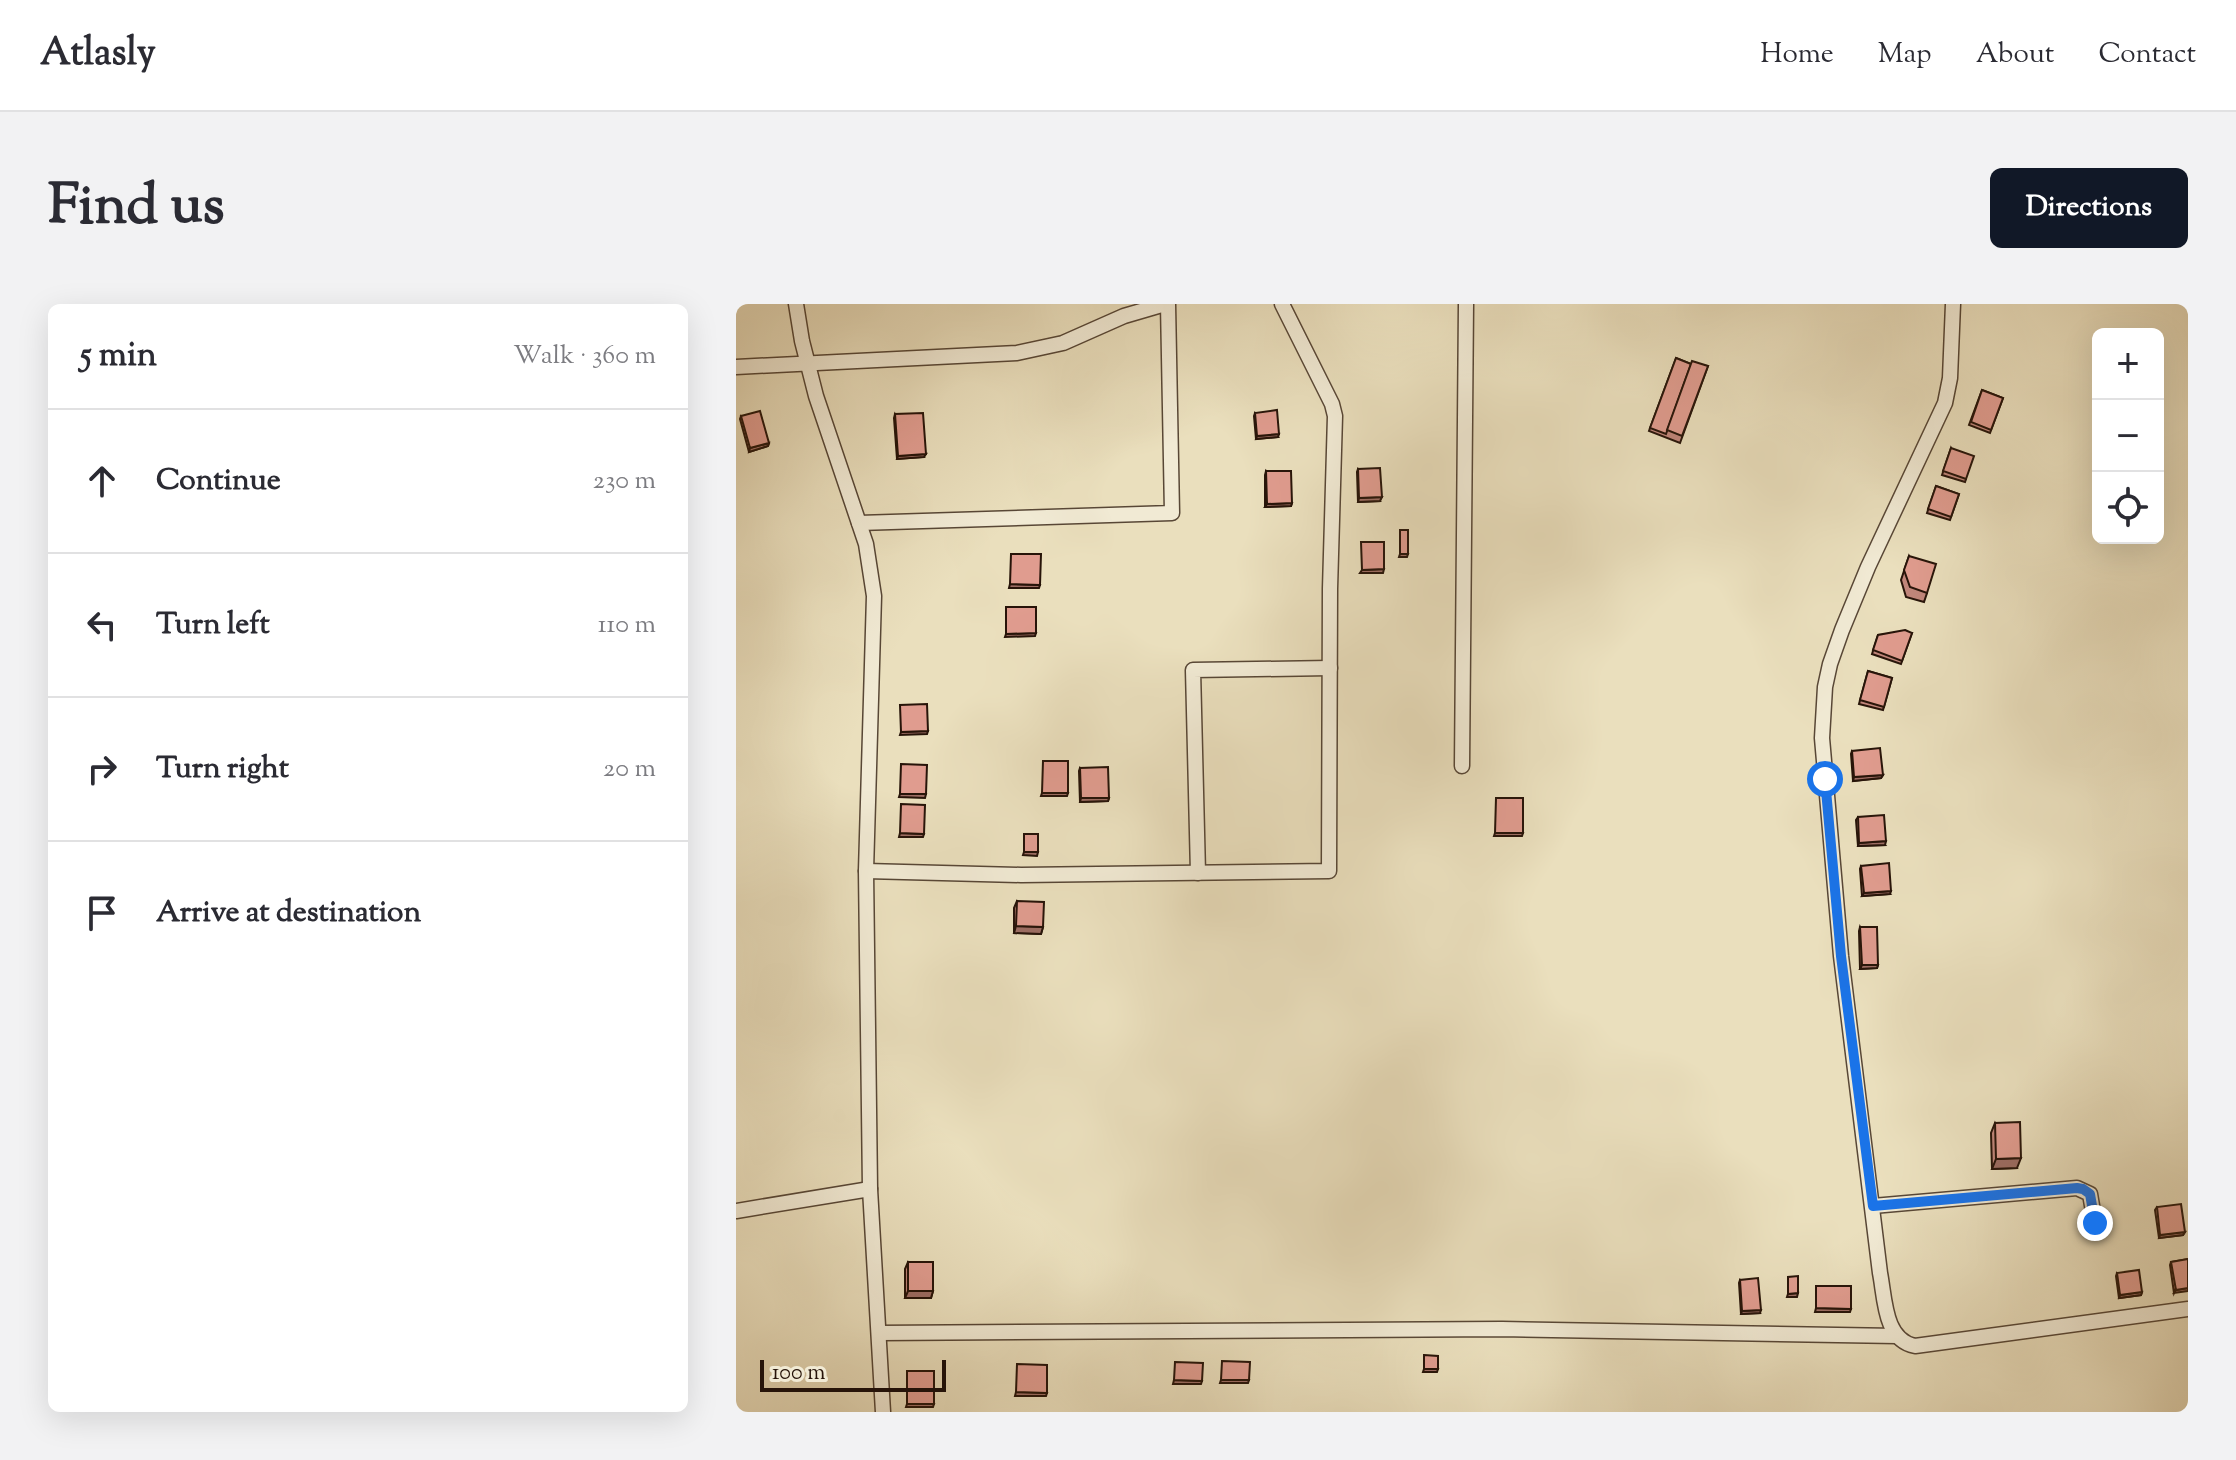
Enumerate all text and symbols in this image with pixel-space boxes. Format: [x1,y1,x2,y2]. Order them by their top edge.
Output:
text: Atlasly [40,28,156,82]
text: Home [1760,35,1834,75]
text: Map [1878,35,1932,75]
text: About [1976,35,2054,75]
text: Contact [2098,35,2196,75]
text: Find us [48,168,224,249]
button: Directions [1990,168,2188,248]
map controls [2092,328,2164,544]
button: + [2092,328,2164,400]
text: 5 min [80,332,157,381]
text: Walk · 360 m [513,338,656,375]
button: − [2092,400,2164,472]
icon: ahead [80,459,124,503]
text: Continue [156,460,281,503]
text: 230 m [593,463,656,500]
button: locate [2092,472,2164,544]
icon: left [80,603,124,647]
text: Turn left [156,604,270,647]
text: 110 m [598,607,656,644]
icon: right [80,747,124,791]
text: Turn right [156,748,289,791]
text: 20 m [603,751,656,788]
route start [1807,761,1843,797]
icon: arrive [80,891,124,935]
text: Arrive at destination [156,892,421,935]
route end [2077,1205,2113,1241]
scale bar [760,1356,946,1392]
text: 100 m [772,1358,825,1390]

